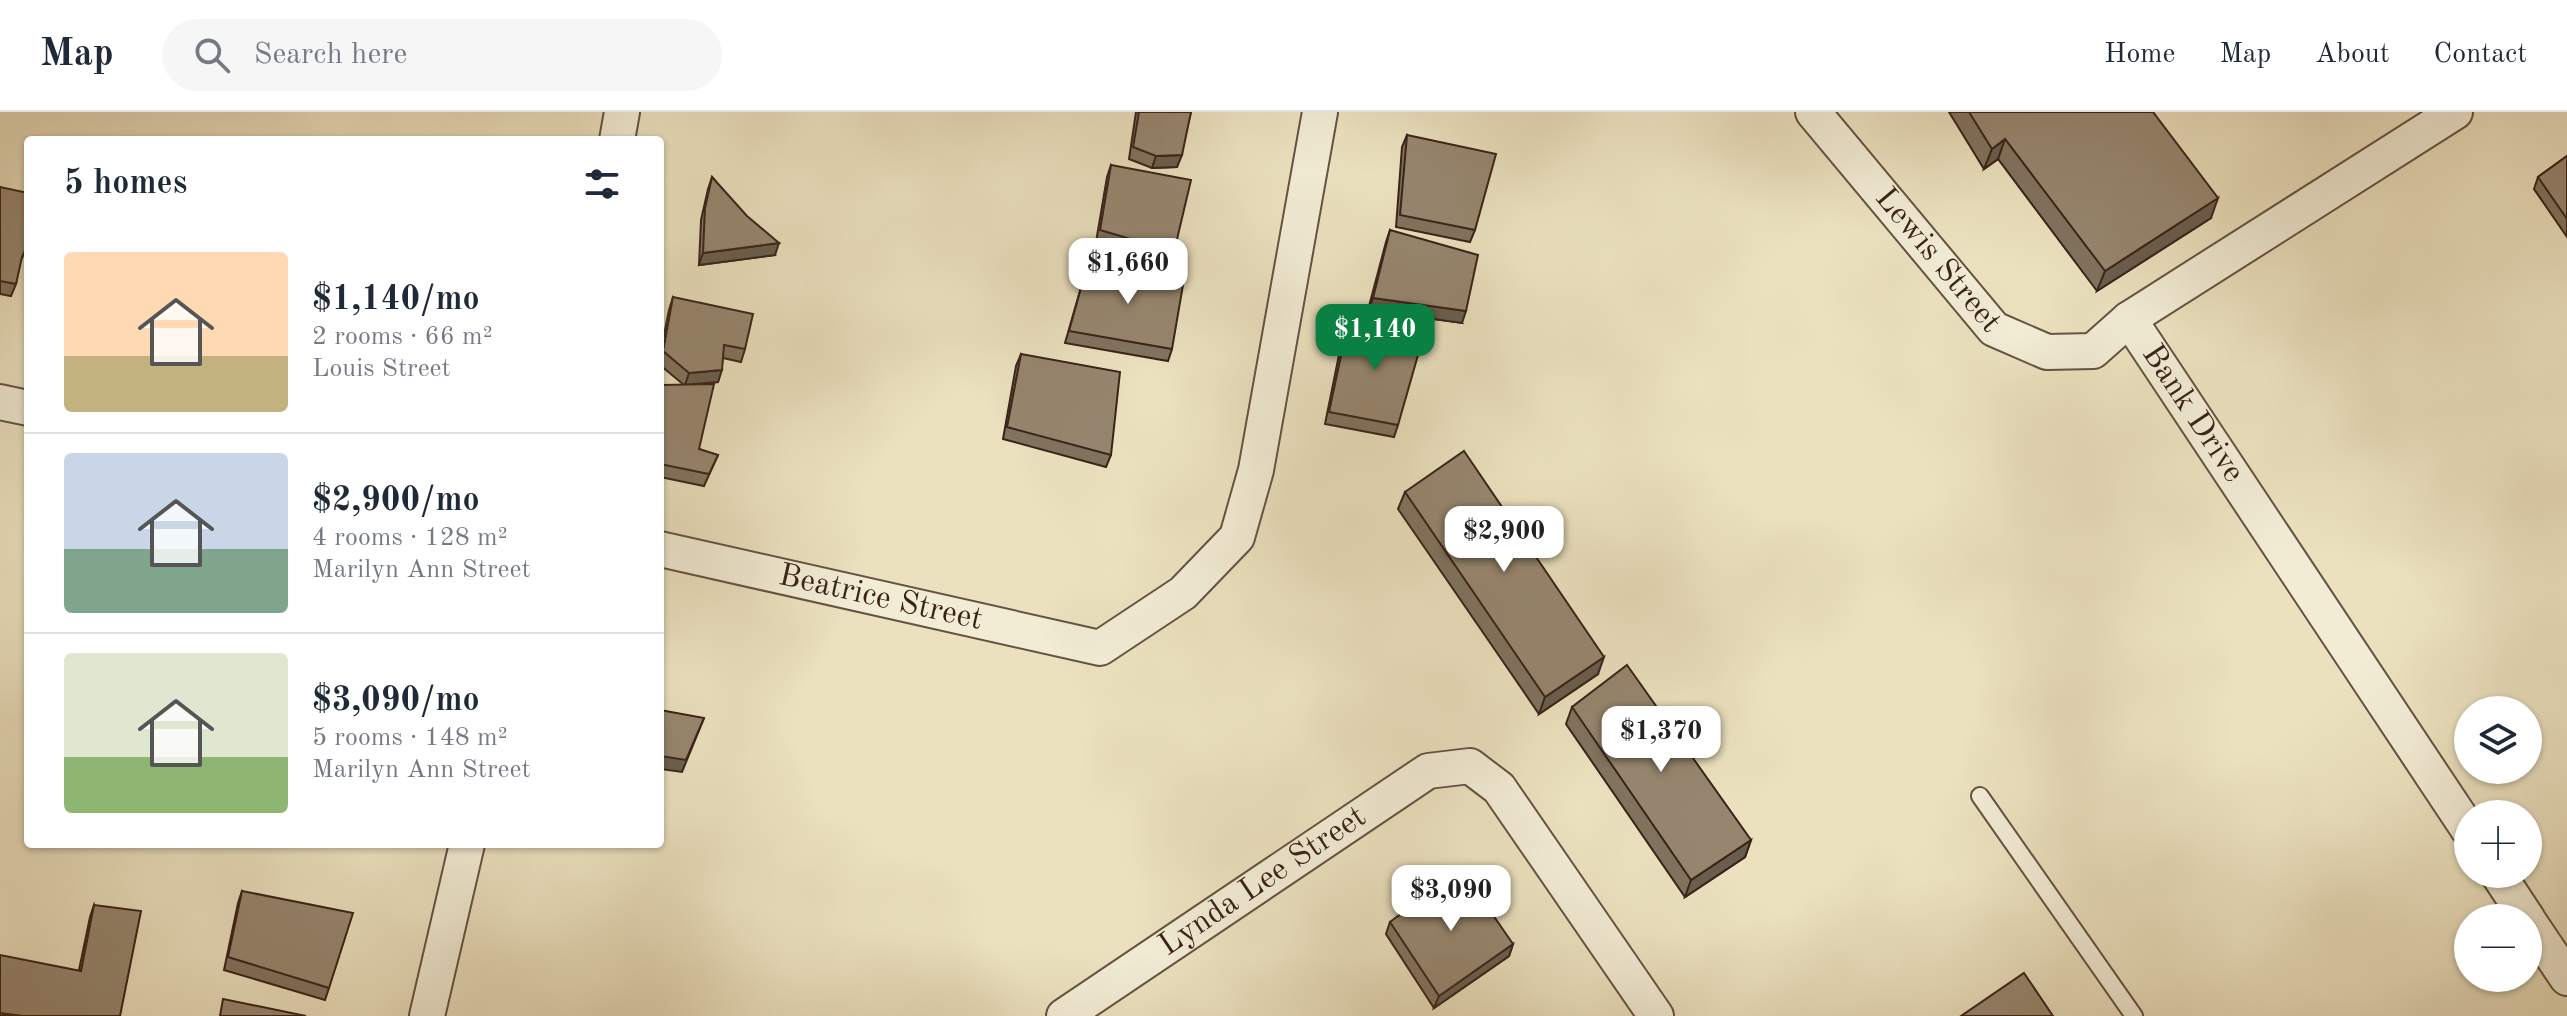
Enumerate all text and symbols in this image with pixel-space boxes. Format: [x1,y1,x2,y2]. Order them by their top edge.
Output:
search box [162,19,722,91]
icon: search [190,33,234,77]
text: Map [40,36,114,74]
text: Search here [254,40,407,70]
text: Home [2104,41,2175,69]
text: Map [2219,41,2271,69]
text: About [2315,41,2390,69]
text: Contact [2434,41,2527,69]
icon: filters [580,162,624,206]
text: 5 homes [64,167,187,201]
street label: Lewis Street [1868,183,2006,339]
pin: $1,660 [1063,238,1193,306]
text: $1,660 [1087,251,1169,277]
text: $1,140/mo [312,283,480,317]
icon: home [128,284,224,380]
pin: $1,140 [1310,304,1440,372]
text: $1,140 [1334,317,1416,343]
text: 2 rooms · 66 m² [312,324,493,350]
street label: Bank Drive [2135,339,2249,488]
text: Louis Street [312,356,451,382]
text: $2,900/mo [312,484,480,518]
icon: home [128,485,224,581]
pin: $2,900 [1439,506,1569,574]
text: $2,900 [1463,519,1545,545]
text: 4 rooms · 128 m² [312,525,508,551]
text: Marilyn Ann Street [312,557,531,583]
street label: Beatrice Street [775,560,986,637]
text: $3,090/mo [312,684,480,718]
icon: home [128,685,224,781]
map controls [2454,696,2542,992]
button: layers [2454,696,2542,784]
pin: $1,370 [1596,706,1726,774]
text: $1,370 [1620,719,1702,745]
text: 5 rooms · 148 m² [312,725,508,751]
text: Marilyn Ann Street [312,757,531,783]
button: + [2454,800,2542,888]
street label: Lynda Lee Street [1154,801,1372,963]
pin: $3,090 [1386,865,1516,933]
text: $3,090 [1410,878,1492,904]
button: − [2454,904,2542,992]

